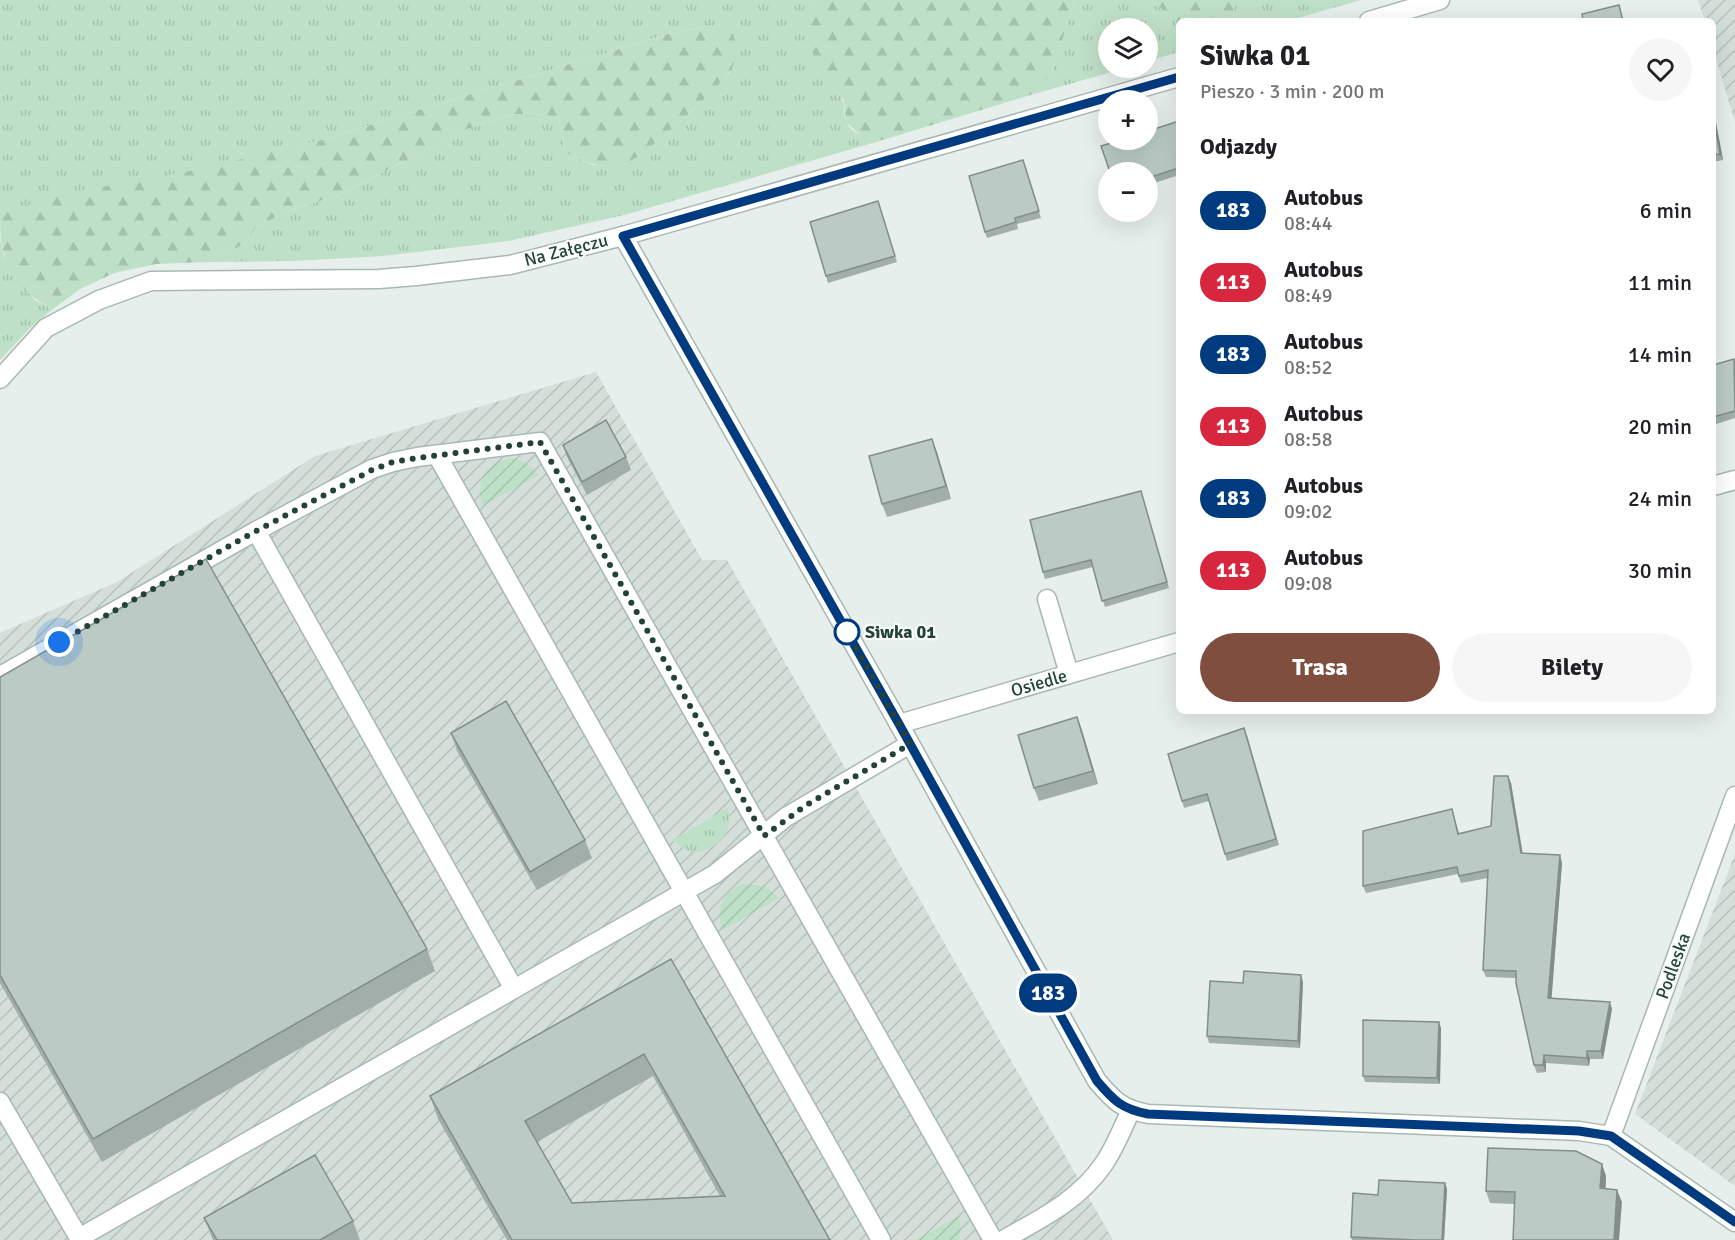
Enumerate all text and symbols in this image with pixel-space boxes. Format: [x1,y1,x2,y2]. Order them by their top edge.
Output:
map controls [1098,18,1158,222]
button: layers [1098,18,1158,78]
button: heart [1629,38,1692,101]
text: Siwka 01 [1200,39,1310,73]
text: Pieszo · 3 min · 200 m [1200,79,1385,104]
button: + [1098,90,1158,150]
text: Odjazdy [1200,133,1277,160]
button: − [1098,162,1158,222]
text: Autobus [1284,184,1363,211]
text: 183 [1216,197,1250,223]
text: 6 min [1640,197,1692,224]
text: 08:44 [1284,211,1333,236]
street label: Na Załęczu [522,229,610,271]
text: Autobus [1284,256,1363,283]
text: 113 [1216,269,1250,295]
text: 11 min [1628,269,1692,296]
text: 08:49 [1284,283,1333,308]
text: Autobus [1284,328,1363,355]
text: 183 [1216,341,1250,367]
text: 14 min [1628,341,1692,368]
text: 08:52 [1284,355,1333,380]
text: Autobus [1284,400,1363,427]
text: 113 [1216,413,1250,439]
text: 20 min [1628,413,1692,440]
text: 08:58 [1284,427,1333,452]
text: Autobus [1284,472,1363,499]
text: 183 [1216,485,1250,511]
text: 24 min [1628,485,1692,512]
text: 09:02 [1284,499,1333,524]
text: Autobus [1284,544,1363,571]
text: 113 [1216,557,1250,583]
text: 30 min [1628,557,1692,584]
text: 09:08 [1284,571,1333,596]
marker: Siwka 01 [834,619,860,645]
place label: Siwka 01 [865,621,936,643]
your location [44,627,74,657]
button: Trasa [1200,633,1440,702]
button: Bilety [1452,633,1692,702]
street label: Osiedle [1008,665,1070,701]
street label: Podleska [1651,930,1695,1002]
line badge: 183 [1014,974,1082,1012]
text: 183 [1031,980,1065,1006]

